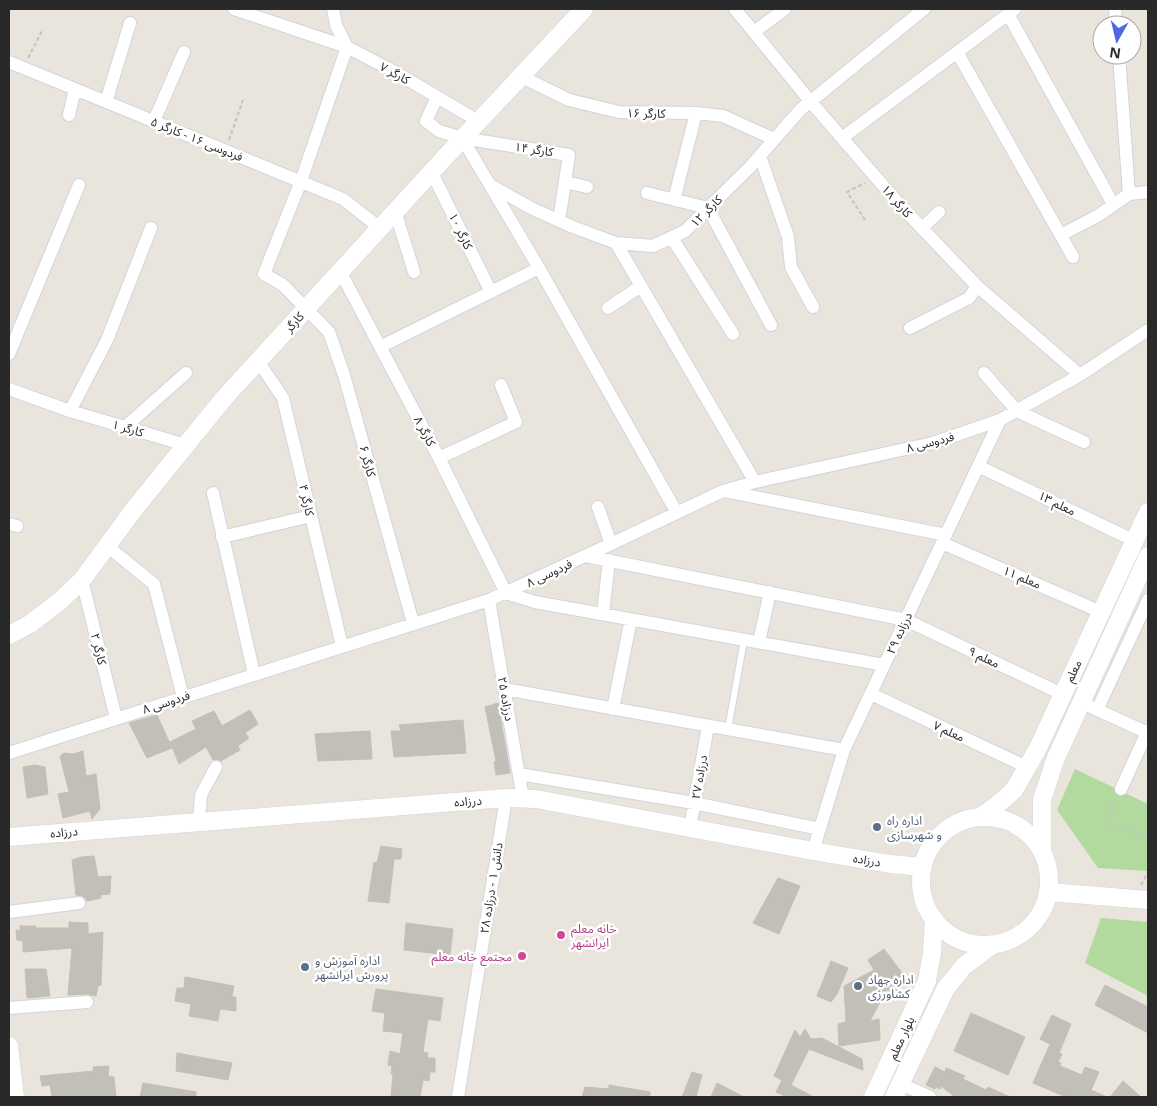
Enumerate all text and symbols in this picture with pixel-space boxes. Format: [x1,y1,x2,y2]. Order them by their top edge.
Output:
north arrow [1092,15,1142,65]
text: N [1108,43,1122,64]
street label: کارگر ۷ [377,58,414,89]
street label: کارگر ۱۶ [626,104,667,122]
street label: فردوسی ۱۶ - کارگر ۵ [148,113,246,165]
street label: کارگر ۱۴ [514,138,555,160]
street label: کارگر ۱۸ [878,181,917,222]
street label: کارگر ۱۲ [686,190,727,231]
street label: کارگر ۱۰ [445,210,478,253]
street label: کارگر [280,307,308,337]
street label: کارگر ۸ [410,413,441,450]
street label: کارگر ۱ [110,415,147,441]
street label: فردوسی ۸ [904,427,956,457]
street label: کارگر ۶ [356,443,381,480]
street label: کارگر ۴ [295,482,319,519]
street label: معلم ۱۳ [1035,487,1079,520]
street label: فردوسی ۸ [523,555,575,591]
street label: معلم ۱۱ [1000,561,1044,594]
street label: درزاده ۲۹ [882,609,916,657]
street label: کارگر ۲ [87,631,111,668]
street label: معلم ۹ [965,642,1003,673]
street label: معلم [1060,657,1086,685]
street label: درزاده ۲۵ [494,676,518,723]
street label: فردوسی ۸ [140,686,192,718]
street label: معلم ۷ [930,716,967,747]
street label: درزاده ۲۷ [687,753,711,800]
street label: درزاده [454,792,483,810]
place label: اداره راه و شهرسازی [887,812,942,843]
marker: اداره راه و شهرسازی [871,821,883,833]
street label: درزاده [49,822,79,842]
street label: دانش ۱ - درزاده ۲۸ [475,841,507,935]
street label: درزاده [852,849,882,871]
place label: خانه معلم ایرانشهر [570,920,617,951]
marker: خانه معلم ایرانشهر [555,929,567,941]
place label: مجتمع خانه معلم [432,948,512,966]
marker: مجتمع خانه معلم [516,950,528,962]
place label: اداره آموزش و پرورش ایرانشهر [314,952,388,983]
marker: اداره آموزش و پرورش ایرانشهر [299,961,311,973]
place label: اداره جهاد کشاورزی [868,971,914,1002]
marker: اداره جهاد کشاورزی [852,980,864,992]
street label: بلوار معلم [884,1014,919,1063]

